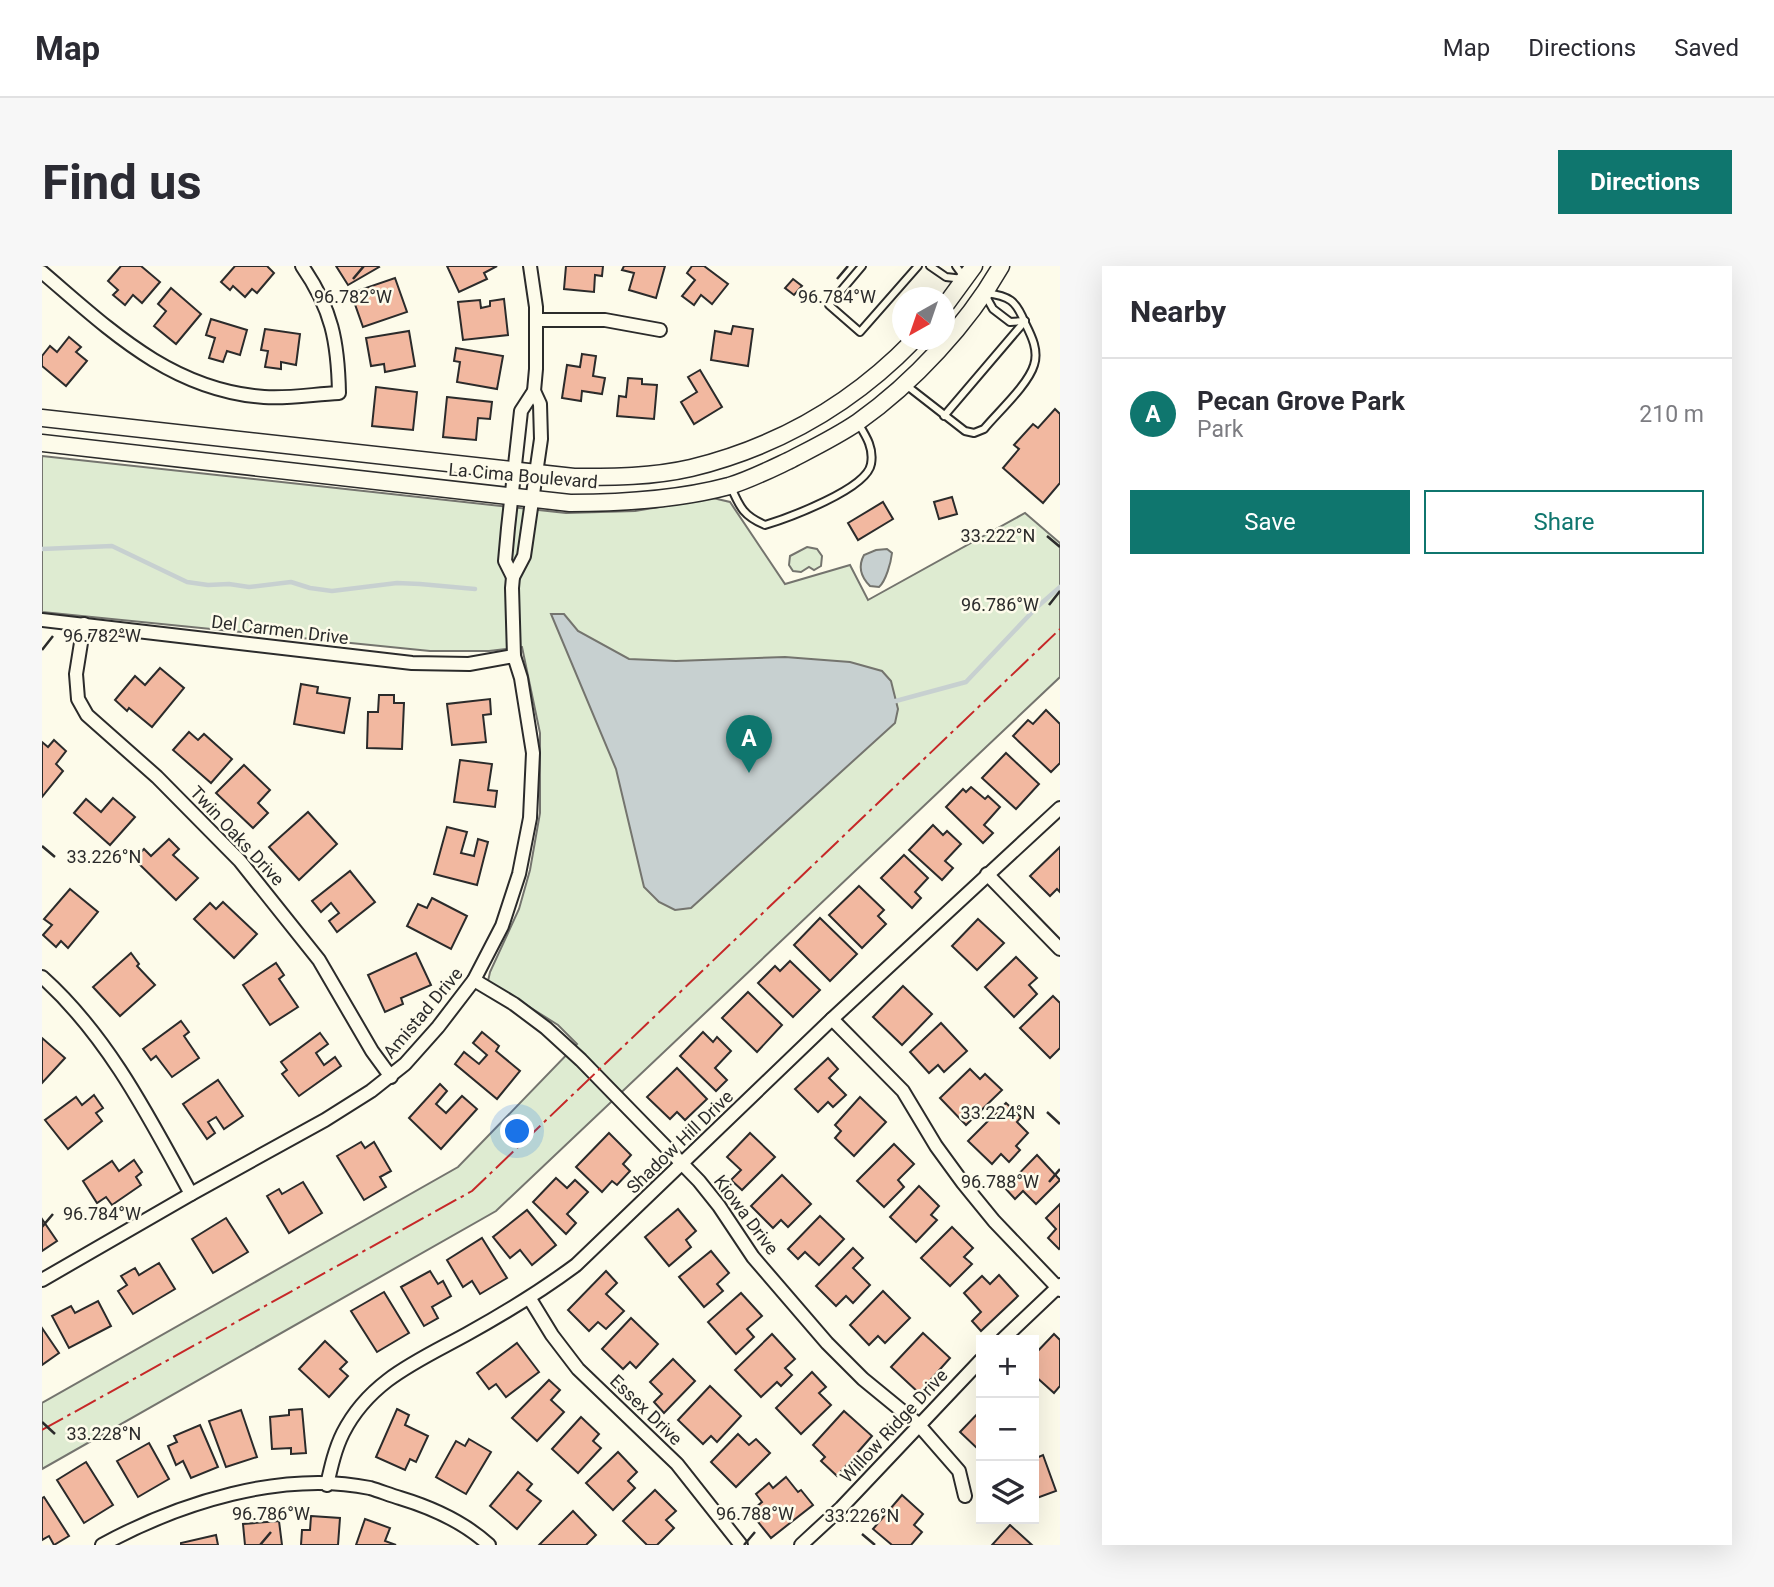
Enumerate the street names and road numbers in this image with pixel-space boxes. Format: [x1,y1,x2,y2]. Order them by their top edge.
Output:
street label: La Cima Boulevard [448,459,599,492]
street label: Del Carmen Drive [210,611,350,648]
street label: Twin Oaks Drive [186,782,289,890]
street label: Amistad Drive [379,963,467,1062]
street label: Shadow Hill Drive [622,1086,737,1198]
street label: Kiowa Drive [710,1171,783,1259]
street label: Willow Ridge Drive [836,1365,952,1487]
street label: Essex Drive [606,1370,687,1449]

